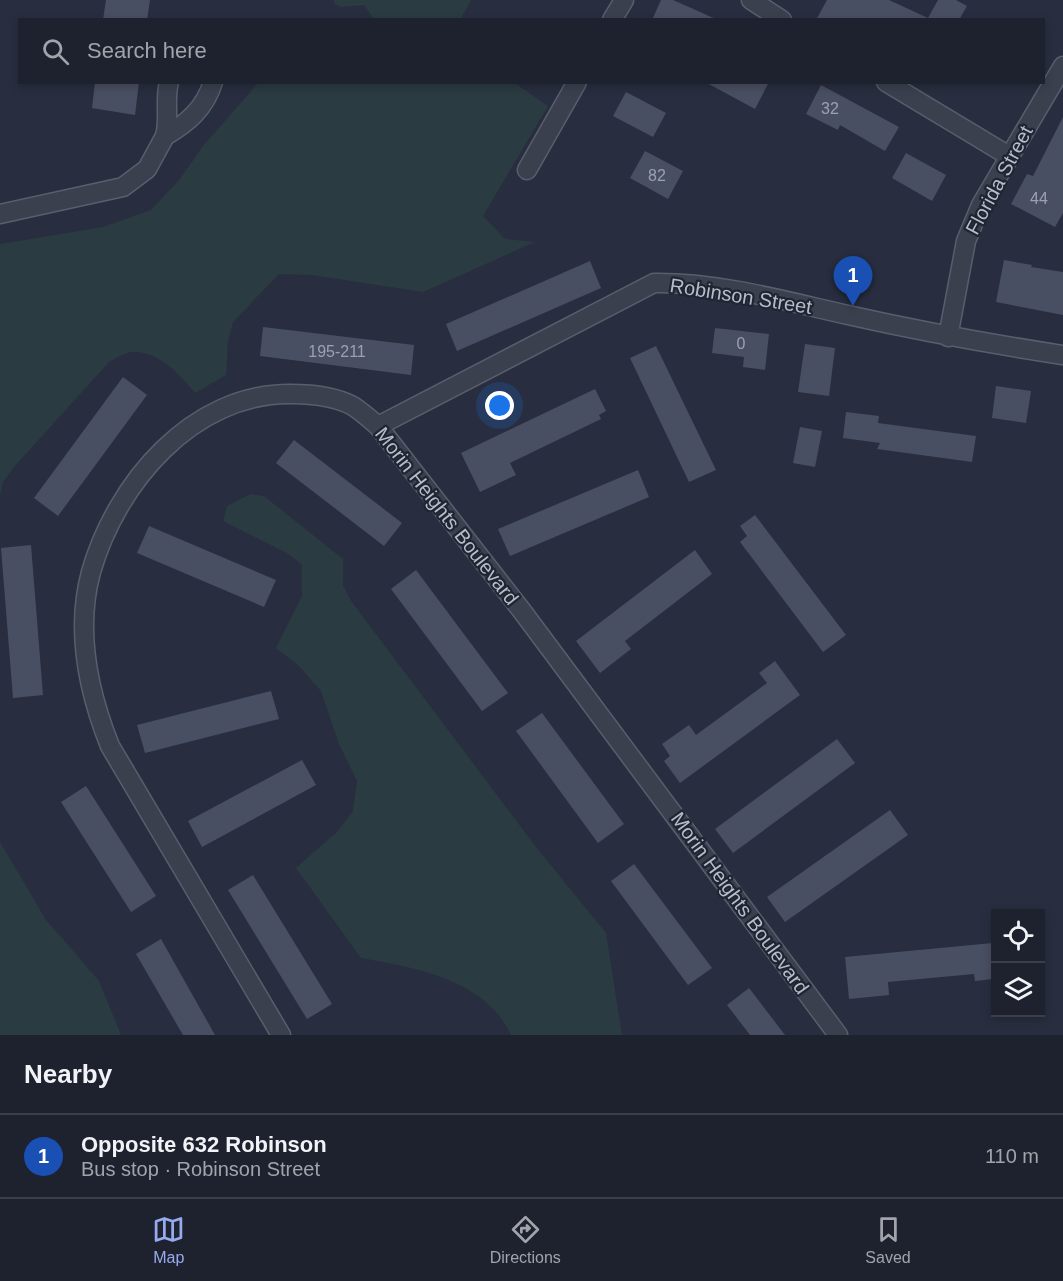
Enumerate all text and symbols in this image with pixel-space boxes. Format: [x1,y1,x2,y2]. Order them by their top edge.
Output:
search box [18,18,1045,84]
icon: search [39,35,72,68]
text: Search here [87,38,207,63]
house number: 32 [821,100,839,117]
street label: Florida Street [961,121,1037,238]
house number: 82 [648,167,666,184]
house number: 44 [1030,190,1048,207]
pin: 1 [834,256,872,306]
street label: Robinson Street [668,274,814,318]
house number: 0 [737,335,746,352]
house number: 195-211 [308,343,366,360]
your location [485,391,514,420]
street label: Morin Heights Boulevard [371,423,523,609]
street label: Morin Heights Boulevard [667,808,813,998]
map controls [991,909,1045,1017]
button: locate [991,909,1045,963]
button: layers [991,963,1045,1017]
text: Nearby [24,1059,112,1089]
text: Opposite 632 Robinson [81,1132,327,1157]
text: 1 [38,1145,49,1167]
text: 110 m [985,1145,1039,1167]
text: Bus stop · Robinson Street [81,1158,320,1180]
tab: Map [152,1213,185,1267]
tab: Directions [490,1213,561,1267]
tab: Saved [865,1213,911,1267]

